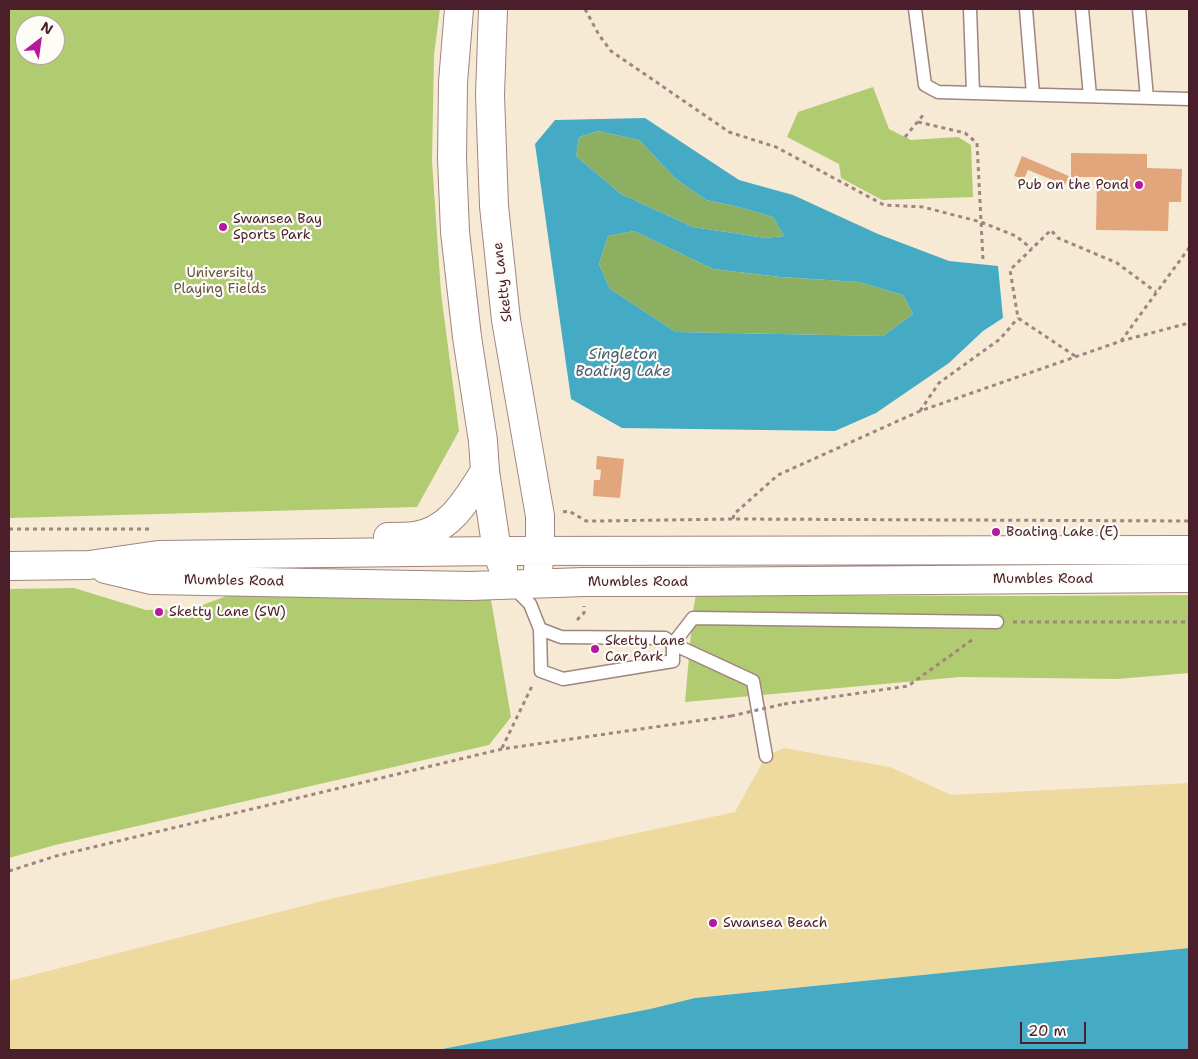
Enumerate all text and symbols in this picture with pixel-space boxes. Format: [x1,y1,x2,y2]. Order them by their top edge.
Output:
north arrow [15,15,65,65]
text: N [38,17,56,38]
place label: Pub on the Pond [1018,177,1129,193]
marker: Pub on the Pond [1133,179,1145,191]
place label: Swansea Bay Sports Park [233,211,322,243]
marker: Swansea Bay Sports Park [217,221,229,233]
street label: Sketty Lane [490,241,516,323]
park label: University Playing Fields [173,265,267,298]
water label: Singleton Boating Lake [575,346,671,381]
place label: Boating Lake (E) [1006,524,1119,540]
marker: Boating Lake (E) [990,526,1002,538]
street label: Mumbles Road [993,571,1093,587]
street label: Mumbles Road [184,572,284,590]
street label: Mumbles Road [588,574,688,590]
place label: Sketty Lane (SW) [169,604,286,620]
marker: Sketty Lane (SW) [153,606,165,618]
place label: Sketty Lane Car Park [605,633,685,666]
marker: Sketty Lane Car Park [589,643,601,655]
place label: Swansea Beach [723,915,827,931]
marker: Swansea Beach [707,917,719,929]
scale bar [1023,1012,1089,1044]
text: 20 m [1028,1021,1067,1041]

